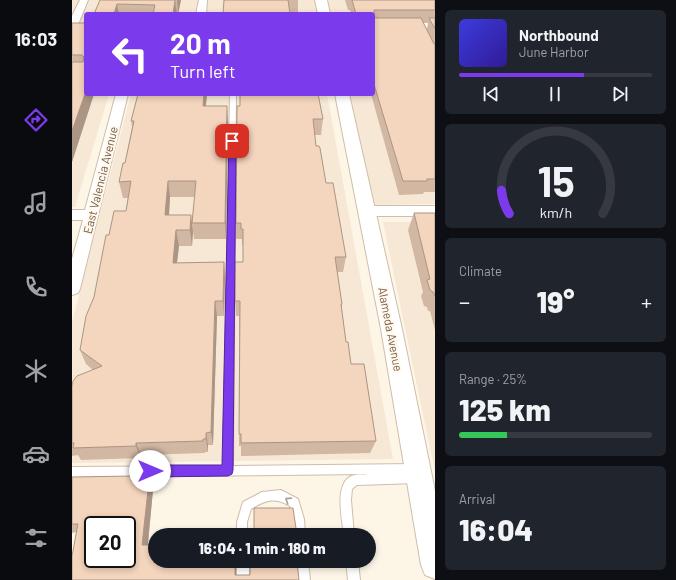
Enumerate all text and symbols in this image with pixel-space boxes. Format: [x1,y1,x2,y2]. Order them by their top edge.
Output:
text: 20 m [170,26,231,60]
text: Northbound [519,26,599,44]
text: 16:03 [15,28,57,50]
icon: left [104,28,156,80]
text: June Harbor [519,44,589,60]
text: Turn left [170,60,236,82]
icon: previous [480,83,502,105]
icon: pause [544,83,566,105]
icon: next [609,83,631,105]
icon: directions [22,106,50,134]
pin [215,124,249,158]
street label: East Valencia Avenue [80,125,120,235]
icon: arrive [221,130,243,152]
text: 15 [537,155,574,205]
icon: music [22,189,50,217]
text: km/h [539,204,572,221]
text: Climate [459,263,502,279]
icon: phone [22,273,50,301]
text: 19° [537,283,574,319]
street label: Alameda Avenue [376,286,406,372]
text: − [459,288,470,314]
text: + [641,288,652,314]
icon: climate [22,357,50,385]
text: Range · 25% [459,371,527,387]
text: 125 km [459,391,551,427]
icon: car [22,440,50,468]
position arrow [129,450,171,492]
text: Arrival [459,491,495,507]
one-way arrow [286,498,293,505]
text: 16:04 [459,511,533,547]
speed limit sign: 20 [84,516,136,568]
icon: filters [22,524,50,552]
text: 16:04 · 1 min · 180 m [198,539,326,557]

